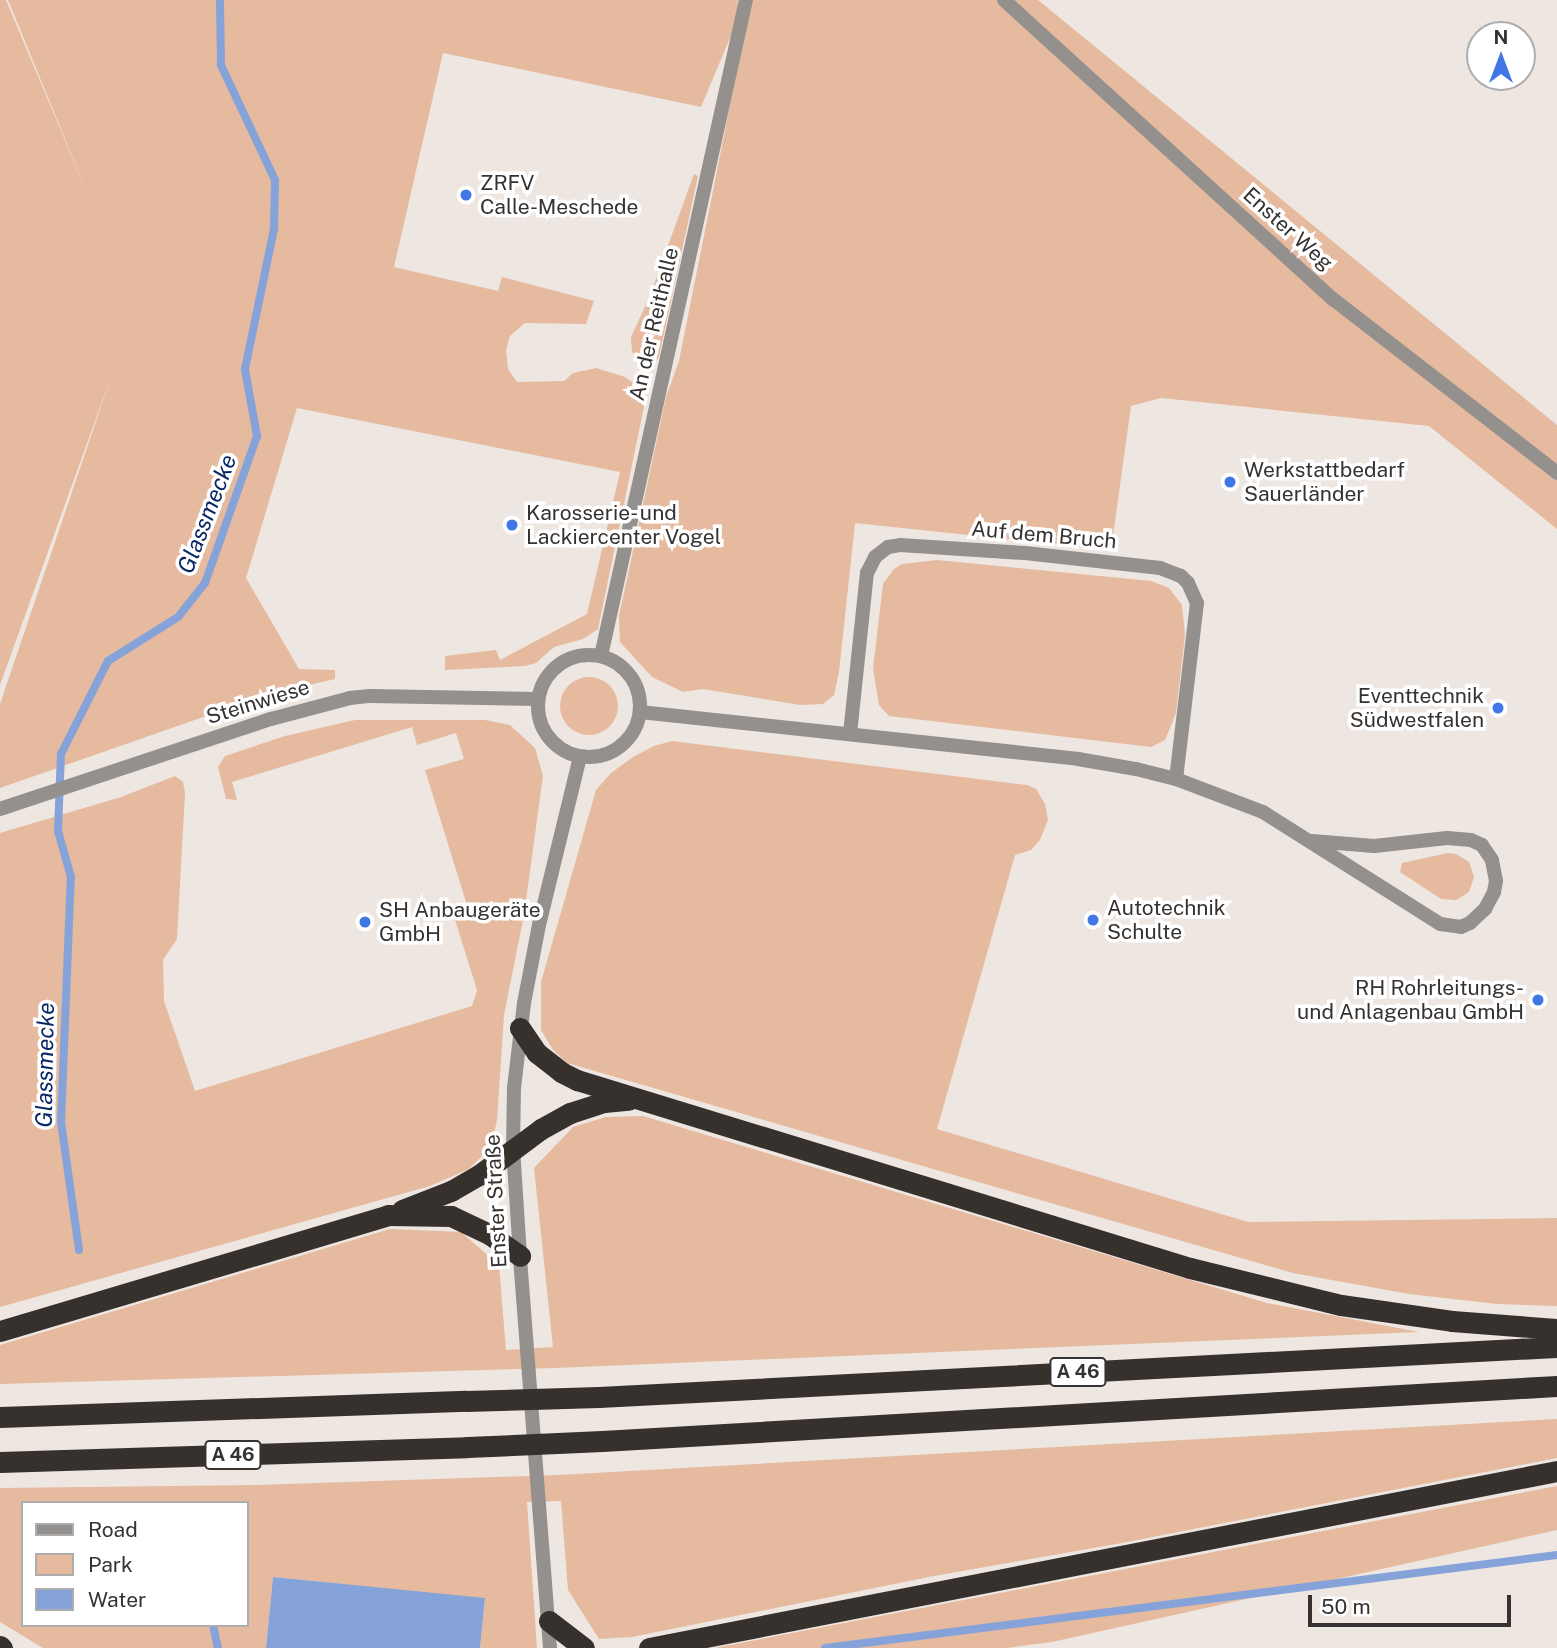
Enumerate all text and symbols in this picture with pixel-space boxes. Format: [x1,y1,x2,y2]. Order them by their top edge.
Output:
north arrow [1466,21,1536,91]
text: N [1494,26,1508,48]
place label: ZRFV Calle-Meschede [480,170,638,220]
street label: Enster Weg [1238,182,1338,276]
marker: ZRFV Calle-Meschede [458,187,474,203]
street label: An der Reithalle [624,245,684,403]
water label: Glassmecke [172,451,242,577]
place label: Werkstattbedarf Sauerländer [1244,457,1405,507]
marker: Werkstattbedarf Sauerländer [1222,474,1238,490]
place label: Karosserie- und Lackiercenter Vogel [526,500,722,550]
street label: Auf dem Bruch [970,516,1118,554]
marker: Karosserie- und Lackiercenter Vogel [504,517,520,533]
street label: Steinwiese [203,674,313,730]
place label: Eventtechnik Südwestfalen [1350,683,1484,733]
marker: Eventtechnik Südwestfalen [1490,700,1506,716]
place label: Autotechnik Schulte [1107,895,1226,945]
place label: SH Anbaugeräte GmbH [379,897,541,947]
marker: Autotechnik Schulte [1085,912,1101,928]
marker: SH Anbaugeräte GmbH [357,914,373,930]
place label: RH Rohrleitungs- und Anlagenbau GmbH [1297,975,1524,1025]
marker: RH Rohrleitungs- und Anlagenbau GmbH [1530,992,1546,1008]
water label: Glassmecke [30,1002,60,1128]
street label: Enster Straße [480,1134,512,1268]
road number: A 46 [1048,1356,1108,1388]
road number: A 46 [203,1440,263,1470]
legend [21,1501,248,1627]
text: Road [88,1517,138,1542]
text: Park [88,1552,133,1577]
scale bar [1312,1582,1515,1626]
text: Water [88,1587,146,1612]
text: 50 m [1321,1594,1371,1619]

